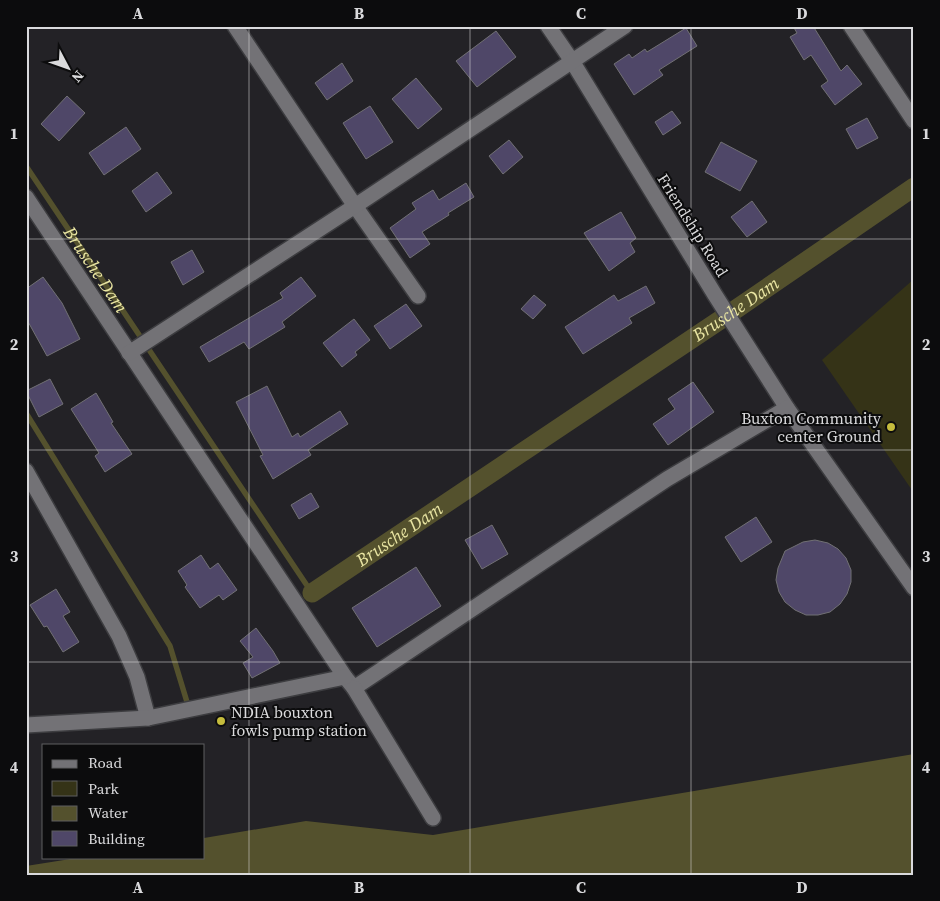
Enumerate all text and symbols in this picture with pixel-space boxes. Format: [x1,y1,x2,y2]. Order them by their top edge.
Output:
text: A [133,2,144,24]
text: B [354,2,365,24]
text: C [576,2,586,24]
text: D [796,2,808,24]
north arrow [42,42,92,92]
text: N [67,66,89,87]
text: 1 [10,122,18,144]
text: 1 [922,122,930,144]
street label: Friendship Road [652,169,734,281]
water label: Brusche Dam [57,220,134,318]
water label: Brusche Dam [686,270,784,348]
text: 2 [10,333,19,355]
text: 2 [922,333,931,355]
place label: Buxton Community center Ground [741,407,882,447]
marker: Buxton Community center Ground [885,421,897,433]
water label: Brusche Dam [350,496,448,573]
text: 3 [10,545,19,567]
text: 3 [922,545,931,567]
place label: NDIA bouxton fowls pump station [231,701,367,741]
marker: NDIA bouxton fowls pump station [215,715,227,727]
legend [42,744,205,858]
text: Road [88,752,122,773]
text: 4 [10,756,19,778]
text: 4 [922,756,931,778]
text: Park [88,778,120,799]
text: Water [88,802,129,823]
text: Building [88,828,145,849]
text: A [133,876,144,898]
text: B [354,876,365,898]
text: C [576,876,586,898]
text: D [796,876,808,898]

